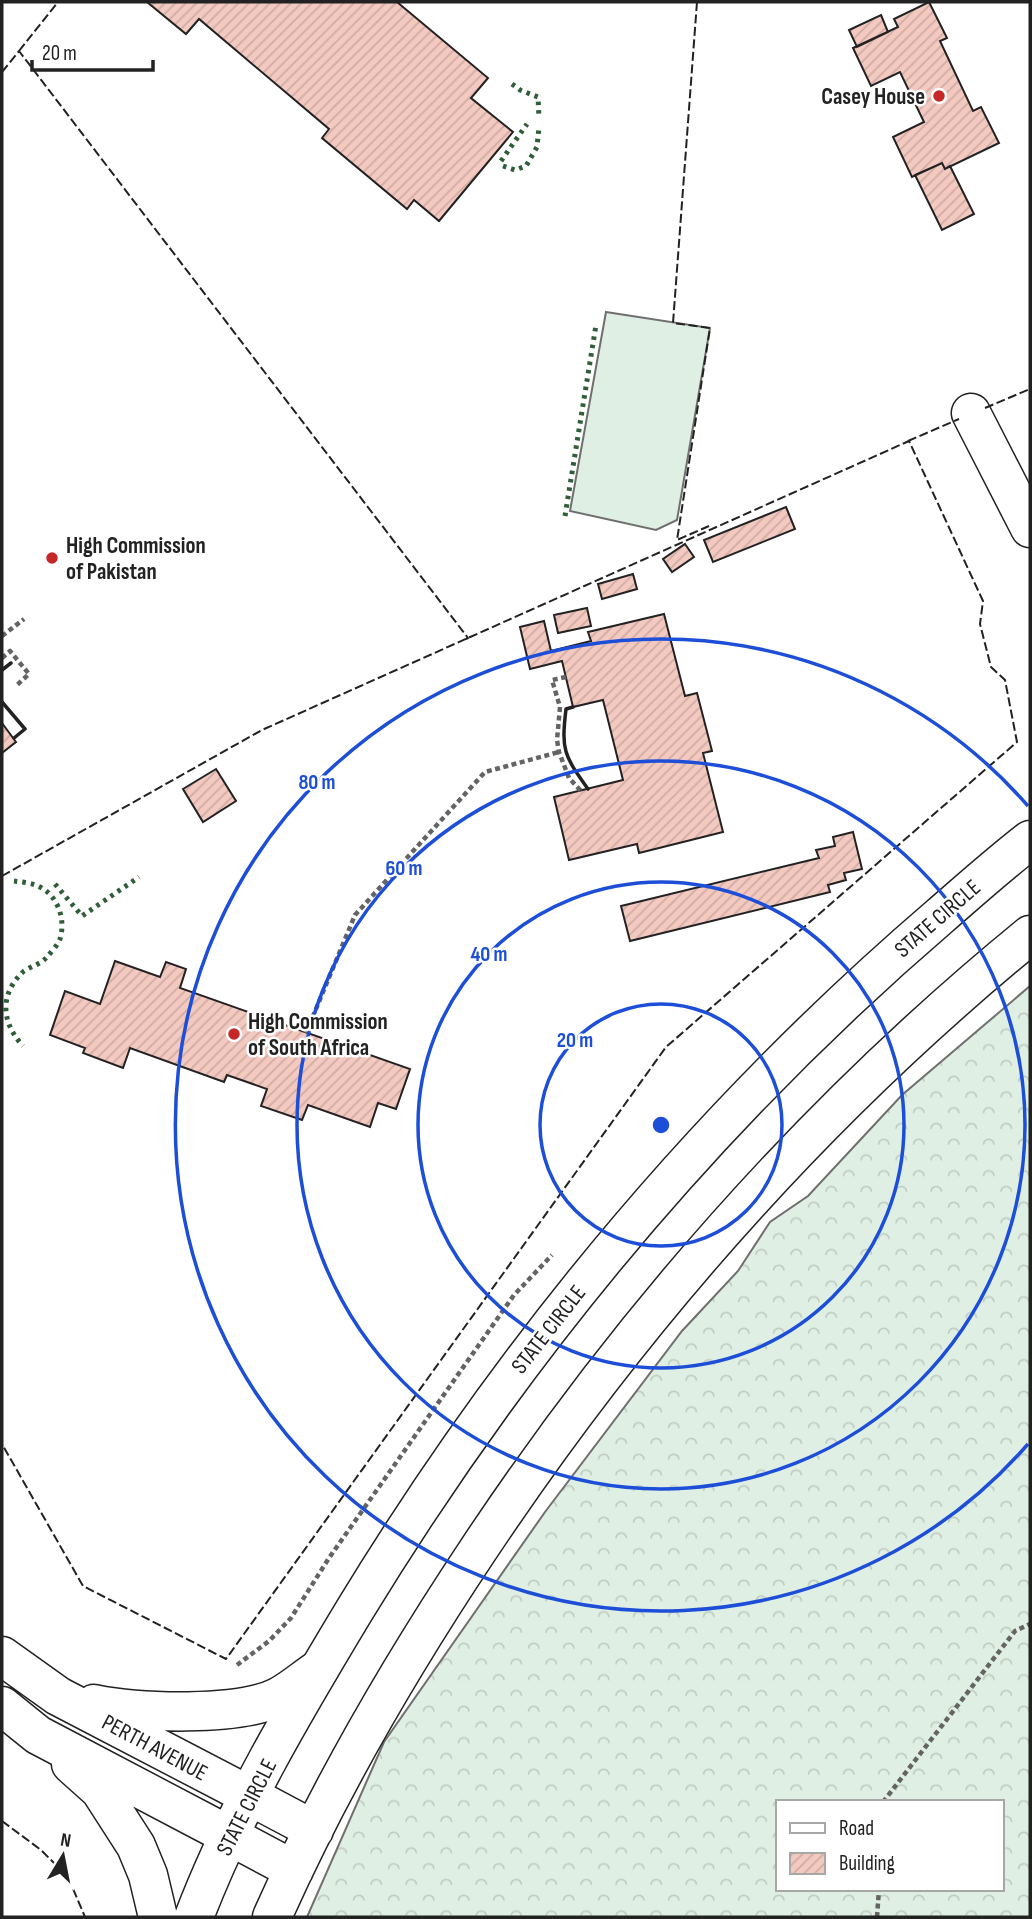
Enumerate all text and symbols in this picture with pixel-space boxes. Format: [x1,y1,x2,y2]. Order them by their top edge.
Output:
scale bar [32,28,152,72]
text: 20 m [42,41,77,66]
place label: Casey House [821,83,925,111]
marker: Casey House [931,88,947,104]
place label: High Commission of Pakistan [66,532,206,586]
marker: High Commission of Pakistan [44,550,60,566]
text: 80 m [298,770,336,795]
text: 60 m [385,856,423,881]
street label: STATE CIRCLE [889,874,986,964]
text: 40 m [471,942,507,967]
place label: High Commission of South Africa [248,1008,388,1062]
marker: High Commission of South Africa [226,1026,242,1042]
text: 20 m [557,1028,593,1053]
centre of rings [649,1113,673,1137]
street label: STATE CIRCLE [505,1280,592,1380]
street label: PERTH AVENUE [97,1708,212,1787]
street label: STATE CIRCLE [211,1754,283,1861]
legend [776,1800,1004,1891]
text: Road [839,1816,874,1841]
north arrow [28,1821,98,1891]
text: N [59,1829,73,1853]
text: Building [839,1851,895,1876]

